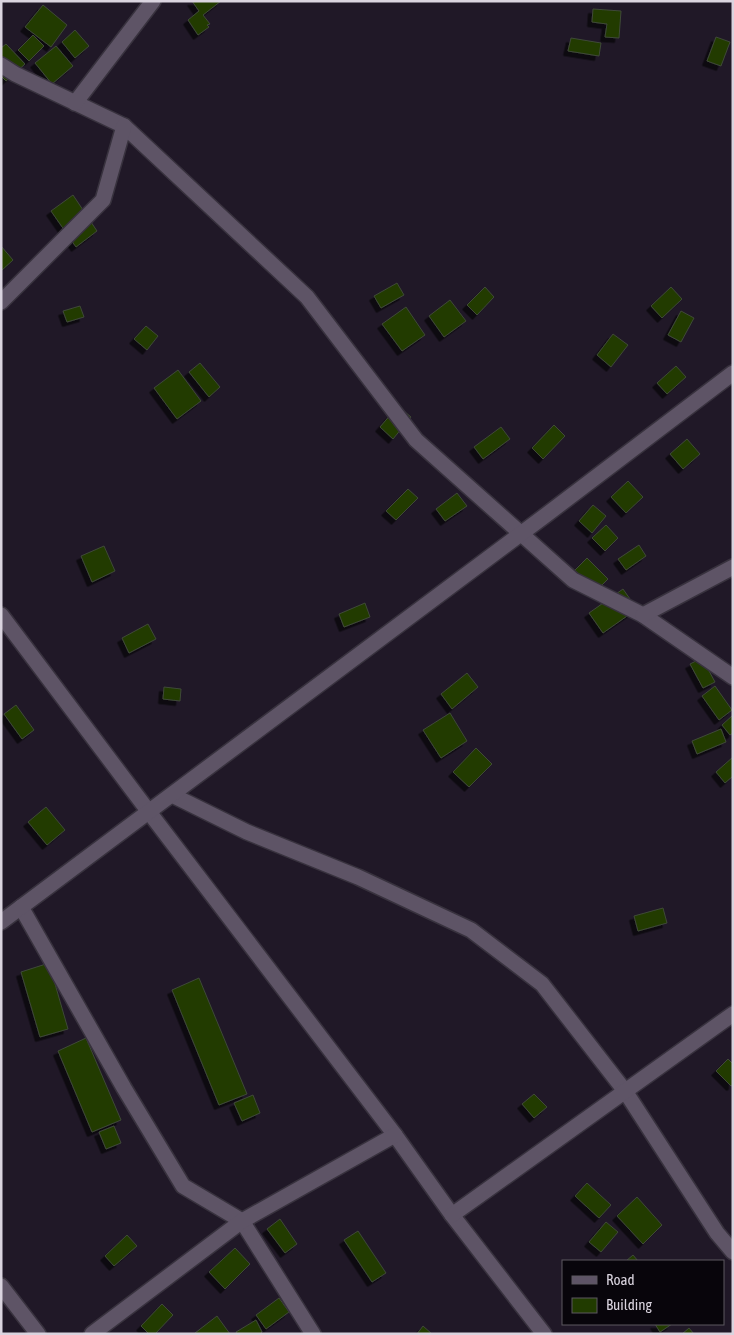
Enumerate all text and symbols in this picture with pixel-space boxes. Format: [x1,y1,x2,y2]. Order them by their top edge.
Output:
legend [562,1260,724,1325]
text: Road [606,1271,635,1288]
text: Building [606,1296,652,1313]

